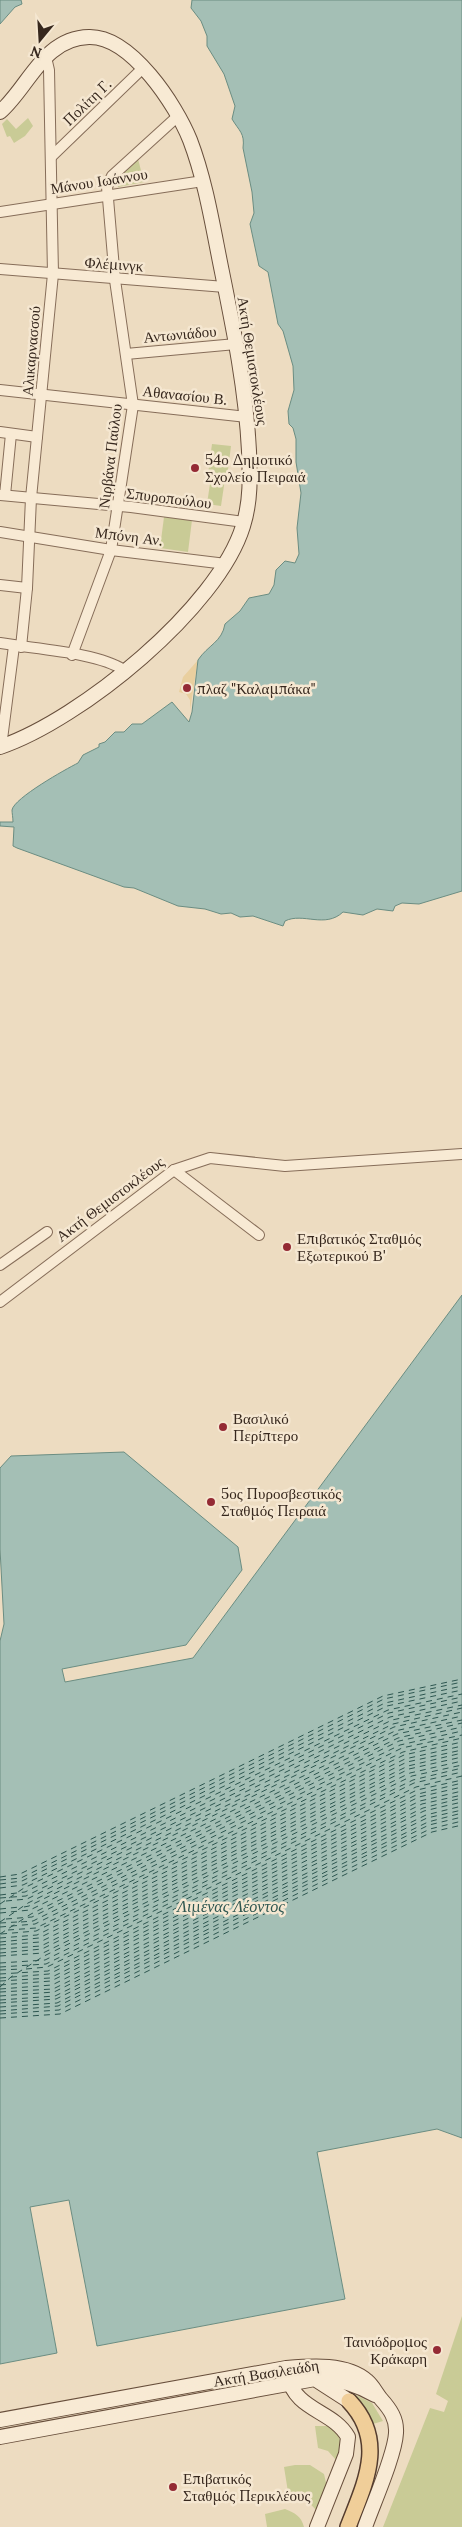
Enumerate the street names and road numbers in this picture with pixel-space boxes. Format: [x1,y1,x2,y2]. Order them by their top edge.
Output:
street label: Πολίτη Γ. [59,74,115,130]
street label: Μάνου Ιωάννου [49,164,149,198]
street label: Φλέμινγκ [84,252,144,276]
street label: Ακτή Θεμιστοκλέους [233,295,273,427]
street label: Αλικαρνασσού [18,305,44,397]
street label: Αντωνιάδου [143,321,217,347]
street label: Αθανασίου Β. [142,381,228,409]
street label: Νιρβάνα Παύλου [94,403,126,509]
street label: Σπυροπούλου [125,483,213,513]
street label: Μπόνη Αν. [94,522,164,550]
street label: Ακτή Θεμιστοκλέους [52,1152,168,1246]
street label: Ακτή Βασιλειάδη [212,2355,320,2391]

